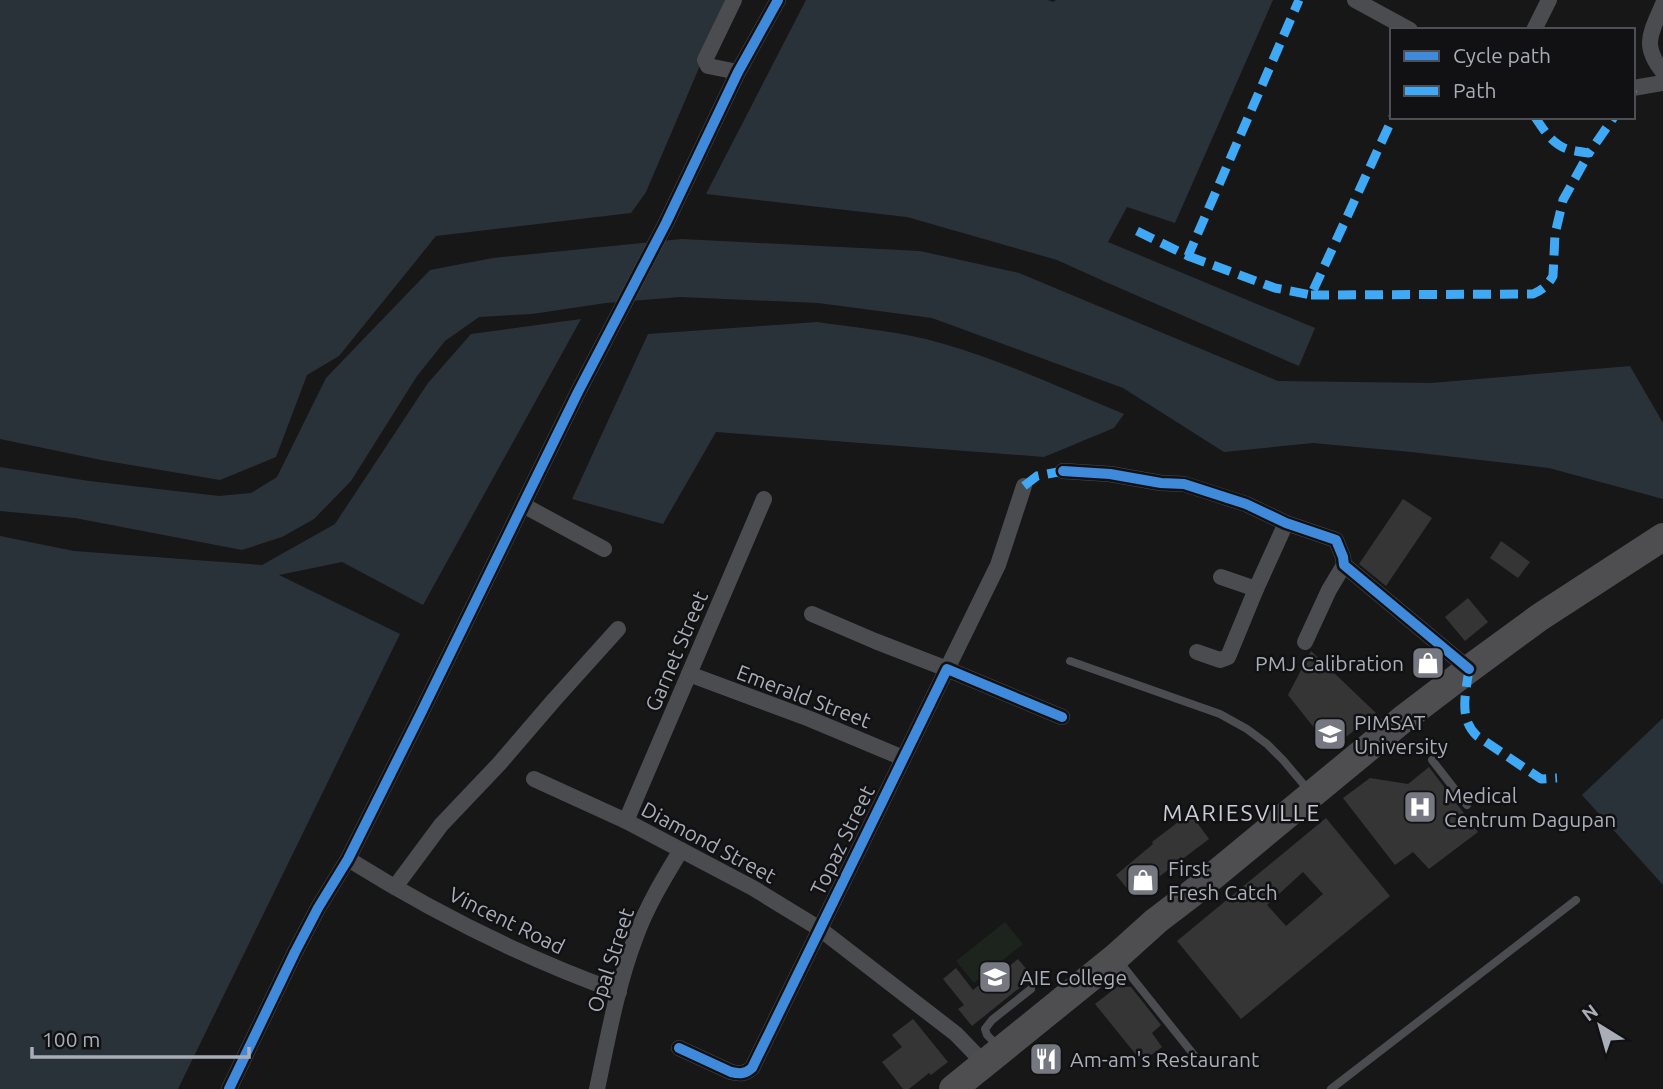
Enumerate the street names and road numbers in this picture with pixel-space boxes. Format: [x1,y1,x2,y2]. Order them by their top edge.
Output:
street label: Garnet Street [640,587,712,715]
street label: Emerald Street [734,659,874,733]
street label: Topaz Street [805,781,879,899]
street label: Diamond Street [638,796,780,888]
street label: Vincent Road [445,882,569,958]
street label: Opal Street [582,905,638,1015]

